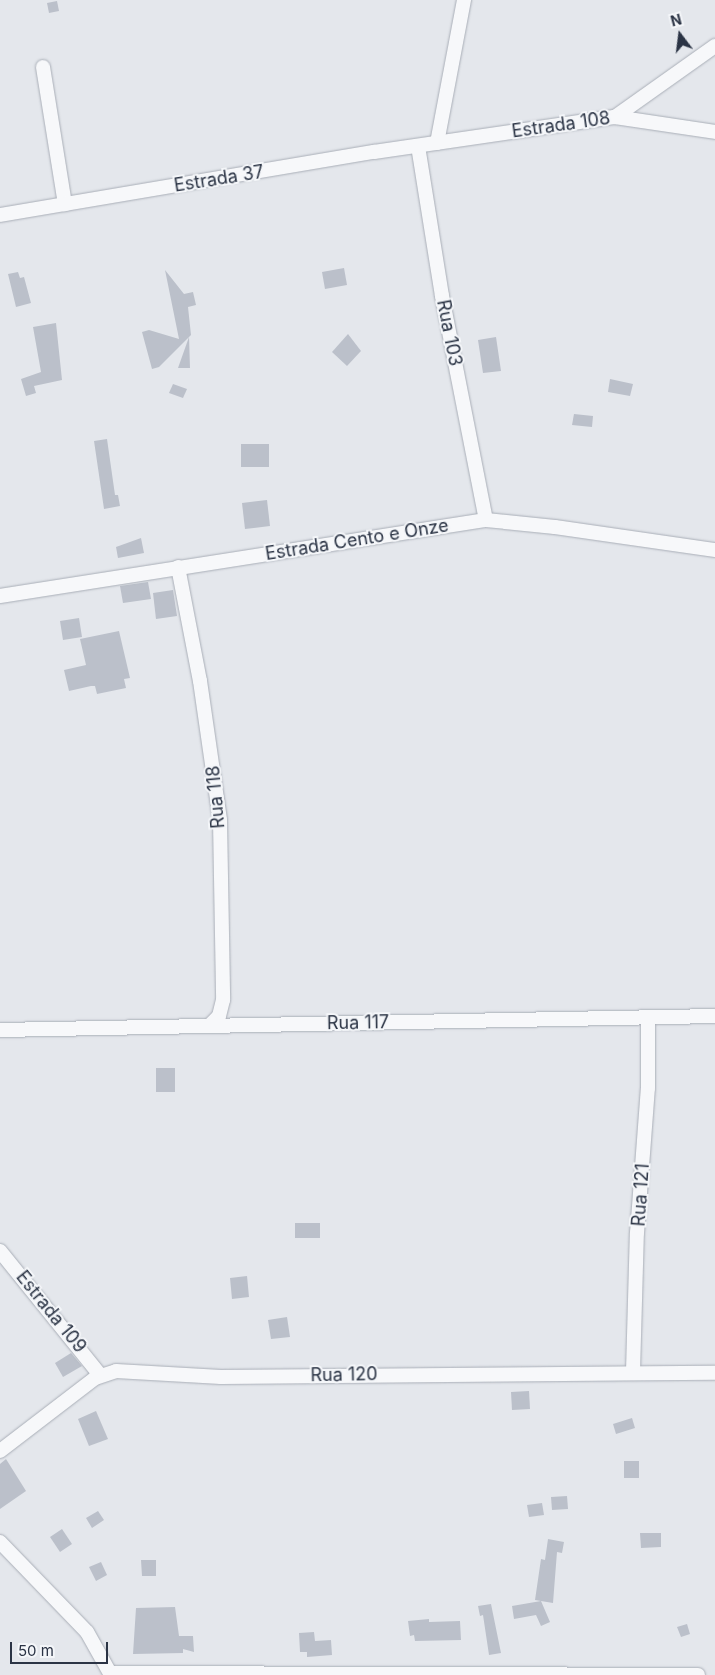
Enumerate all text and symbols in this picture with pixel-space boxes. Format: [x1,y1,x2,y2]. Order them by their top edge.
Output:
north arrow [655,10,705,60]
text: N [669,10,683,30]
street label: Estrada 108 [510,107,612,143]
street label: Estrada 37 [173,161,265,197]
street label: Rua 103 [432,298,466,368]
street label: Estrada Cento e Onze [264,515,450,565]
street label: Rua 118 [202,765,230,829]
street label: Rua 117 [327,1012,389,1034]
street label: Rua 121 [628,1163,654,1227]
street label: Estrada 109 [11,1267,91,1357]
street label: Rua 120 [310,1364,378,1386]
scale bar [12,1632,110,1664]
text: 50 m [18,1641,54,1660]

